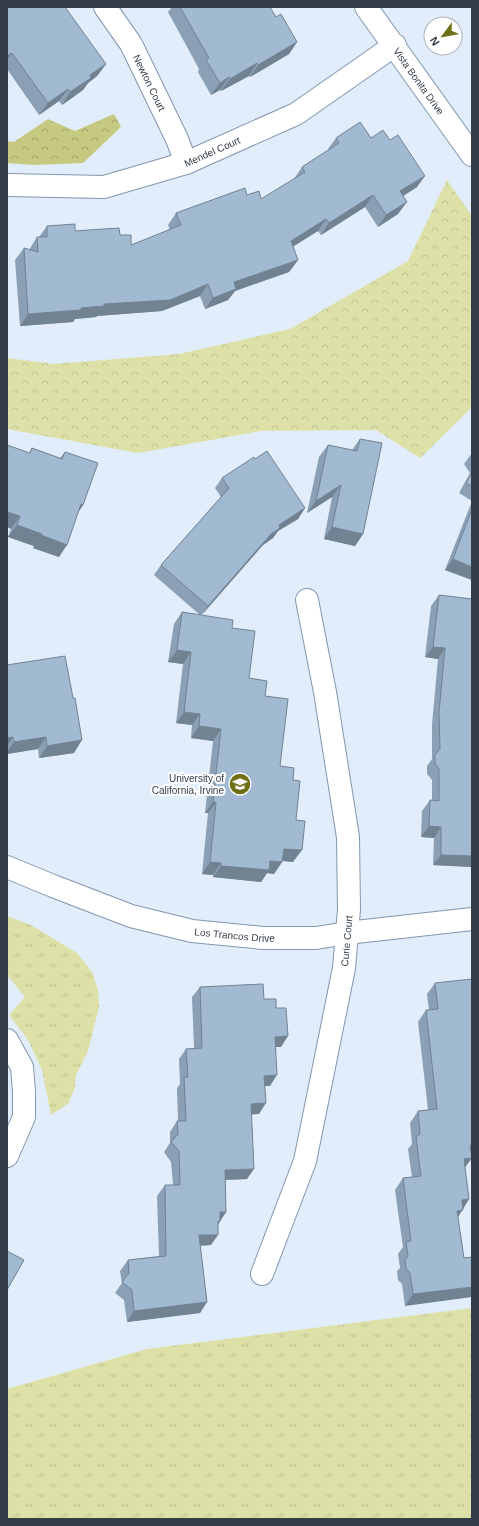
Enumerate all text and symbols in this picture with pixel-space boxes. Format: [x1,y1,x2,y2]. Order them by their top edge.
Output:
north arrow [423,16,463,56]
text: N [427,35,442,48]
street label: Vista Bonita Drive [391,46,447,117]
street label: Newton Court [131,53,168,113]
street label: Mendel Court [182,134,242,169]
school or university icon: University of California, Irvine [227,771,253,797]
place label: University of California, Irvine [152,773,224,796]
street label: Curie Court [339,915,354,967]
street label: Los Trancos Drive [194,926,275,944]

